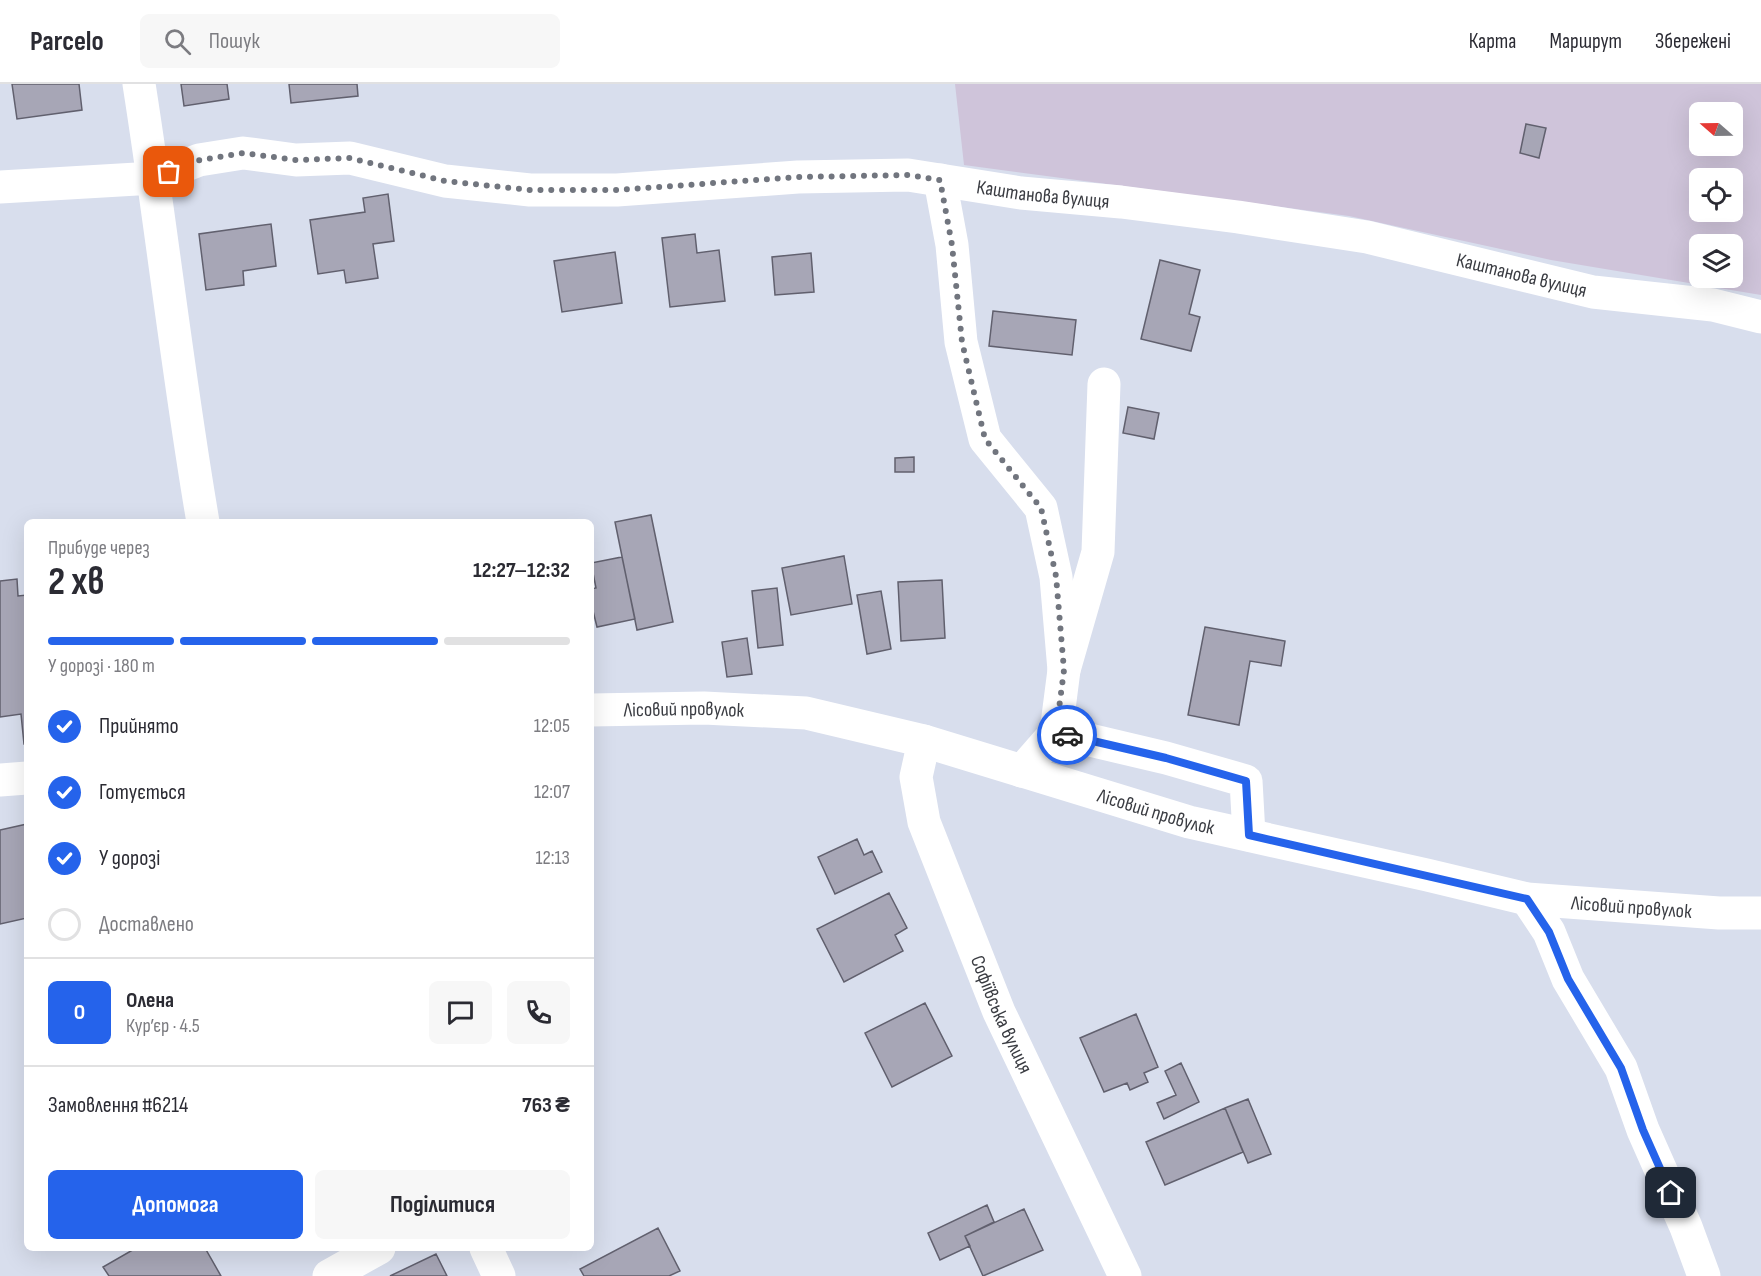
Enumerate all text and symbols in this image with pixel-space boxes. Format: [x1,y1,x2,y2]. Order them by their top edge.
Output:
search box [140,14,560,68]
text: Parcelo [30,25,104,58]
icon: search [161,25,194,58]
text: Пошук [209,28,260,55]
text: Карта [1469,29,1516,54]
text: Маршрут [1549,29,1622,54]
text: Збережені [1655,29,1731,54]
north arrow [1689,102,1743,156]
map controls [1689,102,1743,288]
pin [143,146,194,197]
icon: bag [152,155,185,188]
button: locate [1689,168,1743,222]
street label: Каштанова вулиця [975,175,1110,214]
button: layers [1689,234,1743,288]
street label: Каштанова вулиця [1454,248,1589,303]
text: Прибуде через [48,536,150,560]
text: 12:27–12:32 [473,557,570,584]
text: 2 хв [48,559,104,606]
text: У дорозі · 180 m [48,654,155,678]
street label: Лісовий провулок [622,697,745,723]
courier [1037,705,1097,765]
icon: check [48,710,81,743]
text: Прийнято [99,713,179,740]
text: 12:05 [534,714,570,738]
icon: car [1051,719,1084,752]
icon: check [48,776,81,809]
text: Готується [99,779,186,806]
text: 12:07 [534,780,570,804]
street label: Лісовий провулок [1094,783,1217,840]
icon: check [48,842,81,875]
text: У дорозі [99,845,160,872]
text: 12:13 [535,846,570,870]
street label: Лісовий провулок [1569,891,1693,924]
text: Доставлено [99,911,194,938]
street label: Софіївська вулиця [965,952,1037,1077]
button: chat [429,981,492,1044]
button: phone [507,981,570,1044]
text: Олена [126,987,174,1014]
text: О [74,999,85,1026]
text: Кур’єр · 4.5 [126,1014,200,1038]
text: Замовлення #6214 [48,1092,188,1119]
text: 763 ₴ [522,1092,570,1119]
pin [1645,1167,1696,1218]
button: Допомога [48,1170,303,1239]
button: Поділитися [315,1170,570,1239]
icon: home [1654,1176,1687,1209]

